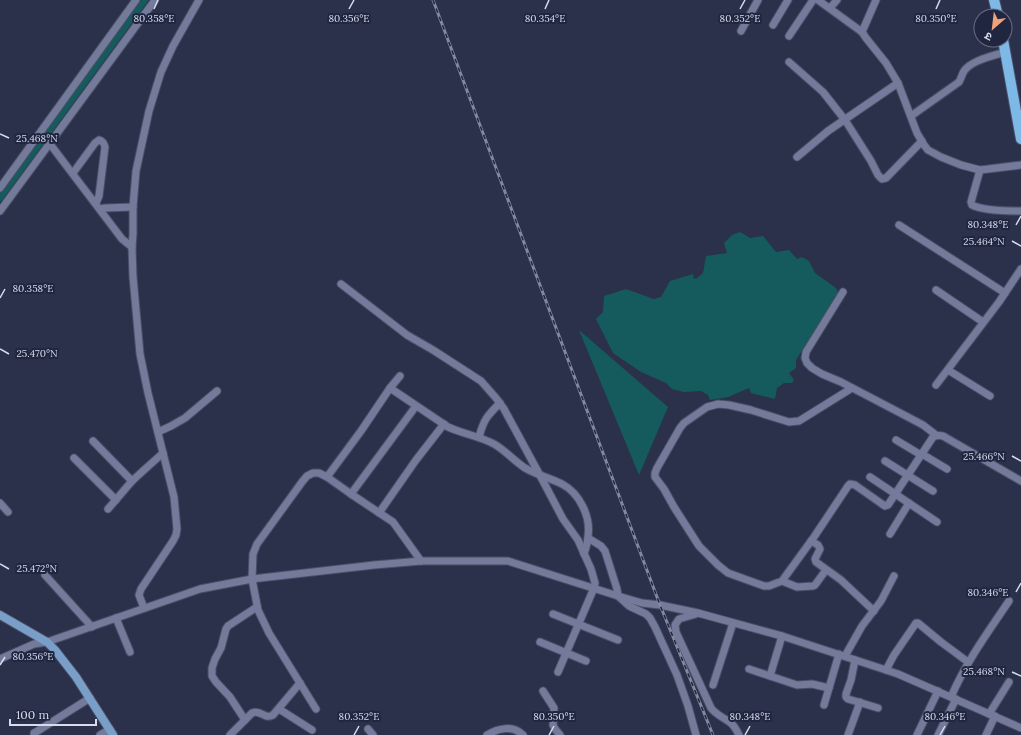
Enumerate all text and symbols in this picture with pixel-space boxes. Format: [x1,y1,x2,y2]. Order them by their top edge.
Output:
north arrow [973,8,1013,48]
text: 80.358°E [133,12,175,25]
text: 80.356°E [328,12,370,25]
text: 80.354°E [525,12,565,25]
text: 80.352°E [720,12,760,25]
text: 80.350°E [915,12,957,25]
text: उ [982,29,994,45]
text: 25.468°N [16,132,58,145]
text: 80.348°E [967,218,1009,231]
text: 25.464°N [963,235,1005,248]
text: 80.358°E [12,282,54,295]
text: 25.470°N [16,347,58,360]
text: 25.466°N [963,450,1005,463]
text: 25.472°N [17,562,58,575]
text: 80.346°E [967,586,1009,599]
text: 80.356°E [12,650,54,663]
text: 25.468°N [963,665,1005,678]
scale bar [10,701,96,727]
text: 100 m [16,707,49,722]
text: 80.352°E [339,710,379,723]
text: 80.350°E [533,710,575,723]
text: 80.348°E [729,710,771,723]
text: 80.346°E [924,710,966,723]

